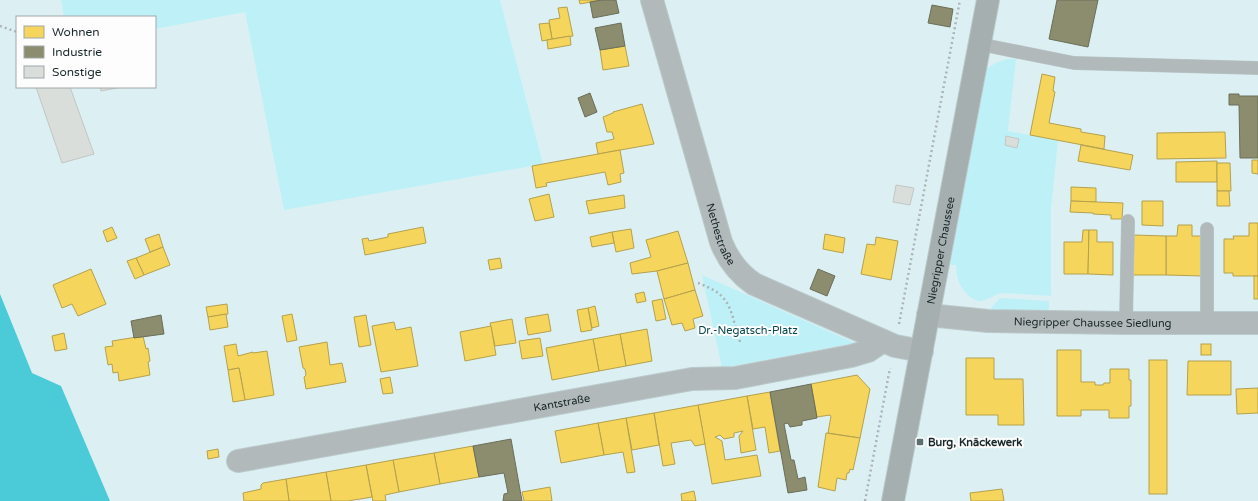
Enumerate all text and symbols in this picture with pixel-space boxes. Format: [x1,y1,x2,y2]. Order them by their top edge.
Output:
legend [16,16,156,88]
text: Wohnen [52,25,100,39]
text: Industrie [52,45,102,59]
text: Sonstige [52,65,102,79]
street label: Niegripper Chaussee [924,196,957,305]
street label: Nethestraße [704,202,738,267]
street label: Niegripper Chaussee Siedlung [1014,315,1172,330]
park label: Dr.-Negatsch-Platz [698,324,798,337]
street label: Kantstraße [532,391,591,414]
place label: Burg, Knäckewerk [928,436,1022,450]
marker: Burg, Knäckewerk [915,437,925,447]

